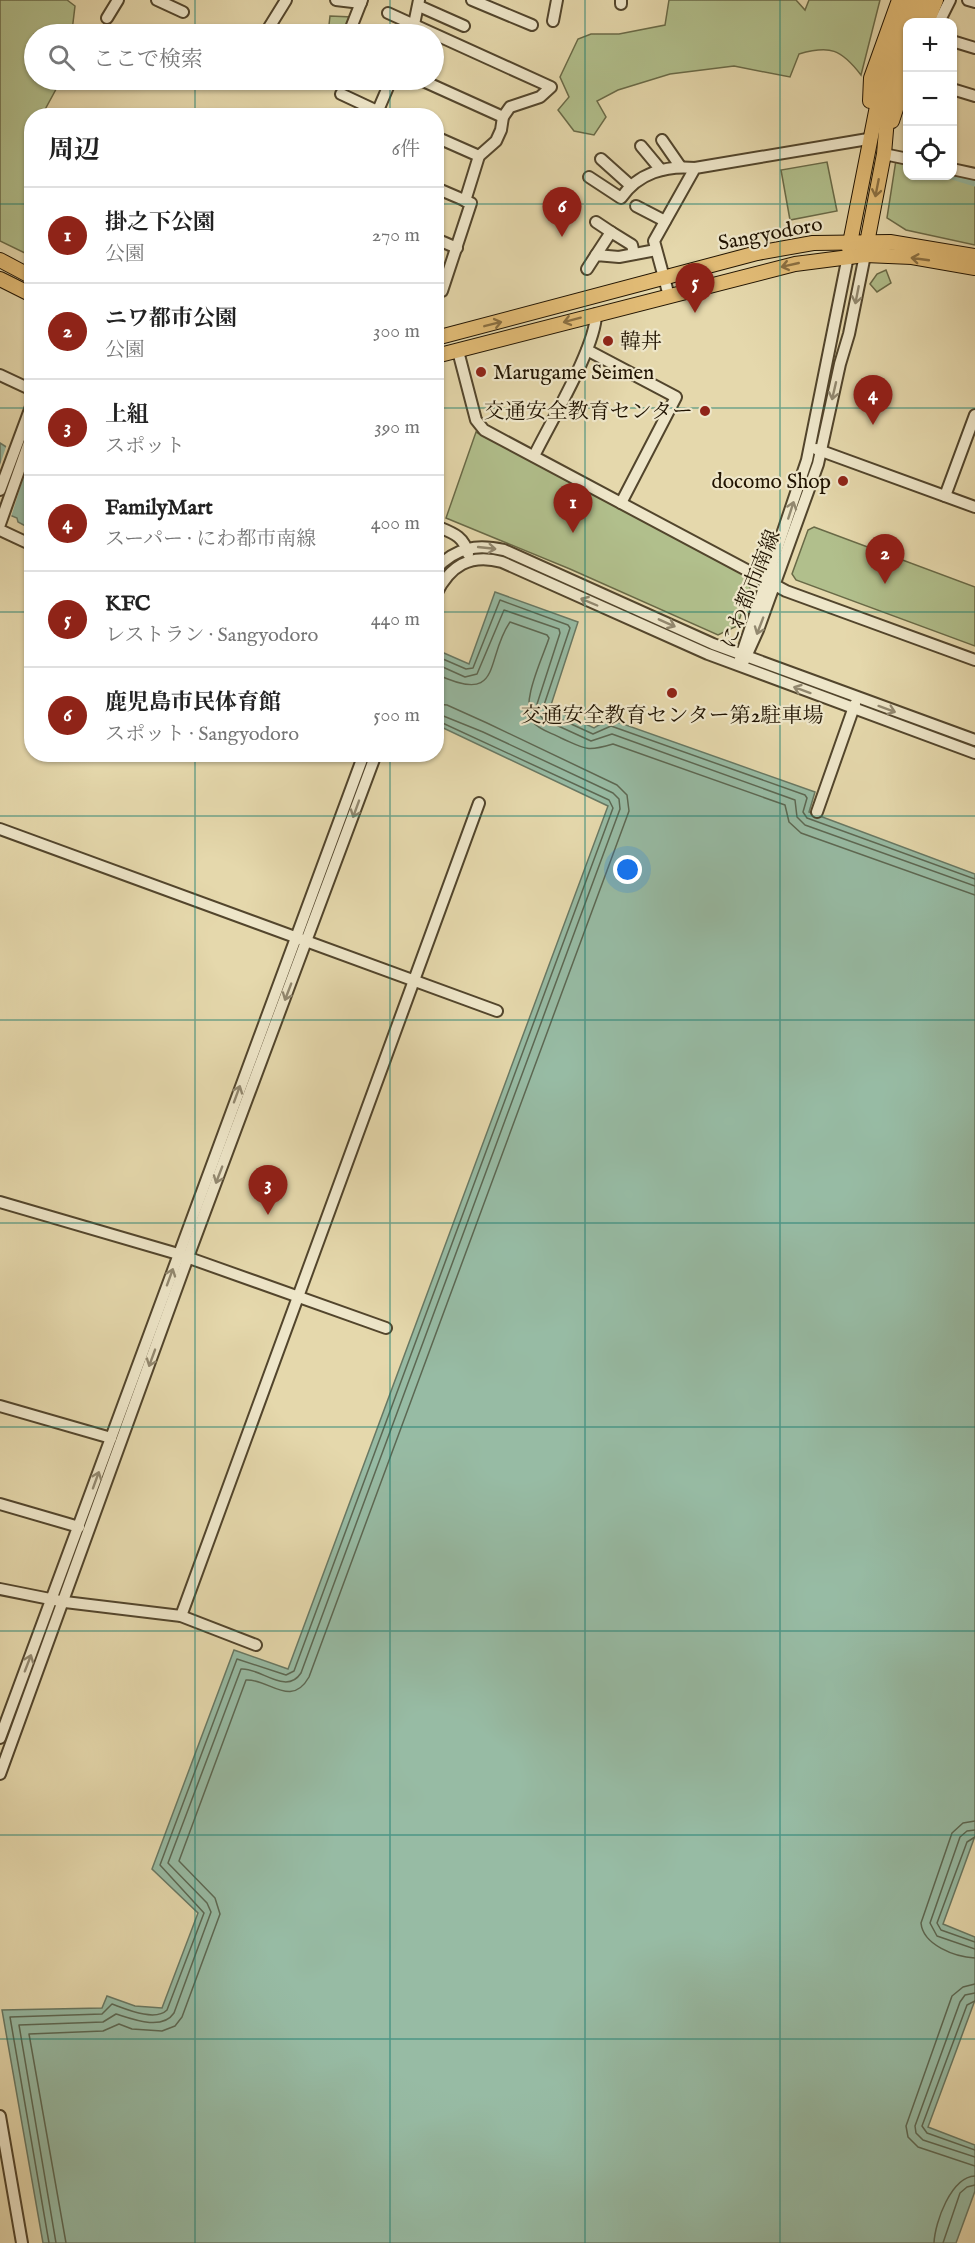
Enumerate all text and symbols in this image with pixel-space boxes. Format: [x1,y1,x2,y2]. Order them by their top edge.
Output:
map controls [903,18,957,180]
button: + [903,18,957,72]
search box [24,24,444,90]
icon: search [45,41,78,74]
text: ここで検索 [93,46,203,74]
button: − [903,72,957,126]
button: locate [903,126,957,180]
text: 周辺 [48,134,100,167]
text: 6件 [392,137,420,162]
one-way arrow [871,177,882,197]
pin: 6 [542,188,582,237]
text: 掛之下公園 [105,209,215,237]
street label: Sangyodoro [716,211,825,258]
text: 1 [64,223,71,248]
text: 270 m [372,223,420,248]
text: 公園 [105,242,145,267]
one-way arrow [911,253,931,264]
one-way arrow [781,260,800,271]
pin: 5 [676,264,714,313]
one-way arrow [851,284,862,304]
text: ニワ都市公園 [105,305,237,333]
one-way arrow [562,315,581,327]
one-way arrow [483,317,502,329]
text: 2 [63,319,72,344]
text: 300 m [373,319,420,344]
place label: 韓丼 [620,329,662,356]
marker: 韓丼 [601,334,615,348]
text: 公園 [105,338,145,363]
place label: Marugame Seimen [493,360,654,387]
marker: Marugame Seimen [474,365,488,379]
pin: 4 [854,376,892,425]
one-way arrow [828,380,839,400]
place label: 交通安全教育センター [484,399,693,426]
text: 上組 [105,401,149,429]
marker: 交通安全教育センター [698,404,712,418]
text: 3 [64,415,71,440]
text: 390 m [374,415,420,440]
text: スポット [105,434,185,459]
place label: docomo Shop [712,469,831,496]
marker: docomo Shop [836,474,850,488]
pin: 1 [554,484,592,533]
text: FamilyMart [105,494,213,522]
one-way arrow [786,501,797,520]
text: 4 [63,511,72,536]
text: 400 m [371,511,420,536]
street label: にわ都市南線 [715,526,788,653]
text: スーパー · にわ都市南線 [105,527,316,552]
pin: 2 [866,534,904,584]
one-way arrow [477,543,497,554]
text: KFC [105,590,151,618]
one-way arrow [580,596,598,607]
text: 5 [64,607,71,632]
text: 440 m [371,607,420,632]
one-way arrow [753,616,764,635]
one-way arrow [657,618,675,629]
text: レストラン · Sangyodoro [105,623,318,648]
one-way arrow [793,683,812,694]
marker: 交通安全教育センター第2駐車場 [665,686,679,700]
text: 鹿児島市民体育館 [105,689,281,717]
text: 6 [63,703,72,728]
text: 500 m [373,703,420,728]
place label: 交通安全教育センター第2駐車場 [520,703,824,730]
one-way arrow [878,704,896,715]
text: スポット · Sangyodoro [105,722,299,747]
one-way arrow [350,800,361,818]
your location [613,855,642,884]
one-way arrow [282,982,293,1001]
one-way arrow [232,1086,243,1104]
one-way arrow [213,1165,224,1183]
pin: 3 [248,1166,288,1215]
one-way arrow [165,1269,176,1287]
one-way arrow [145,1348,156,1367]
one-way arrow [91,1472,102,1490]
one-way arrow [23,1654,34,1673]

